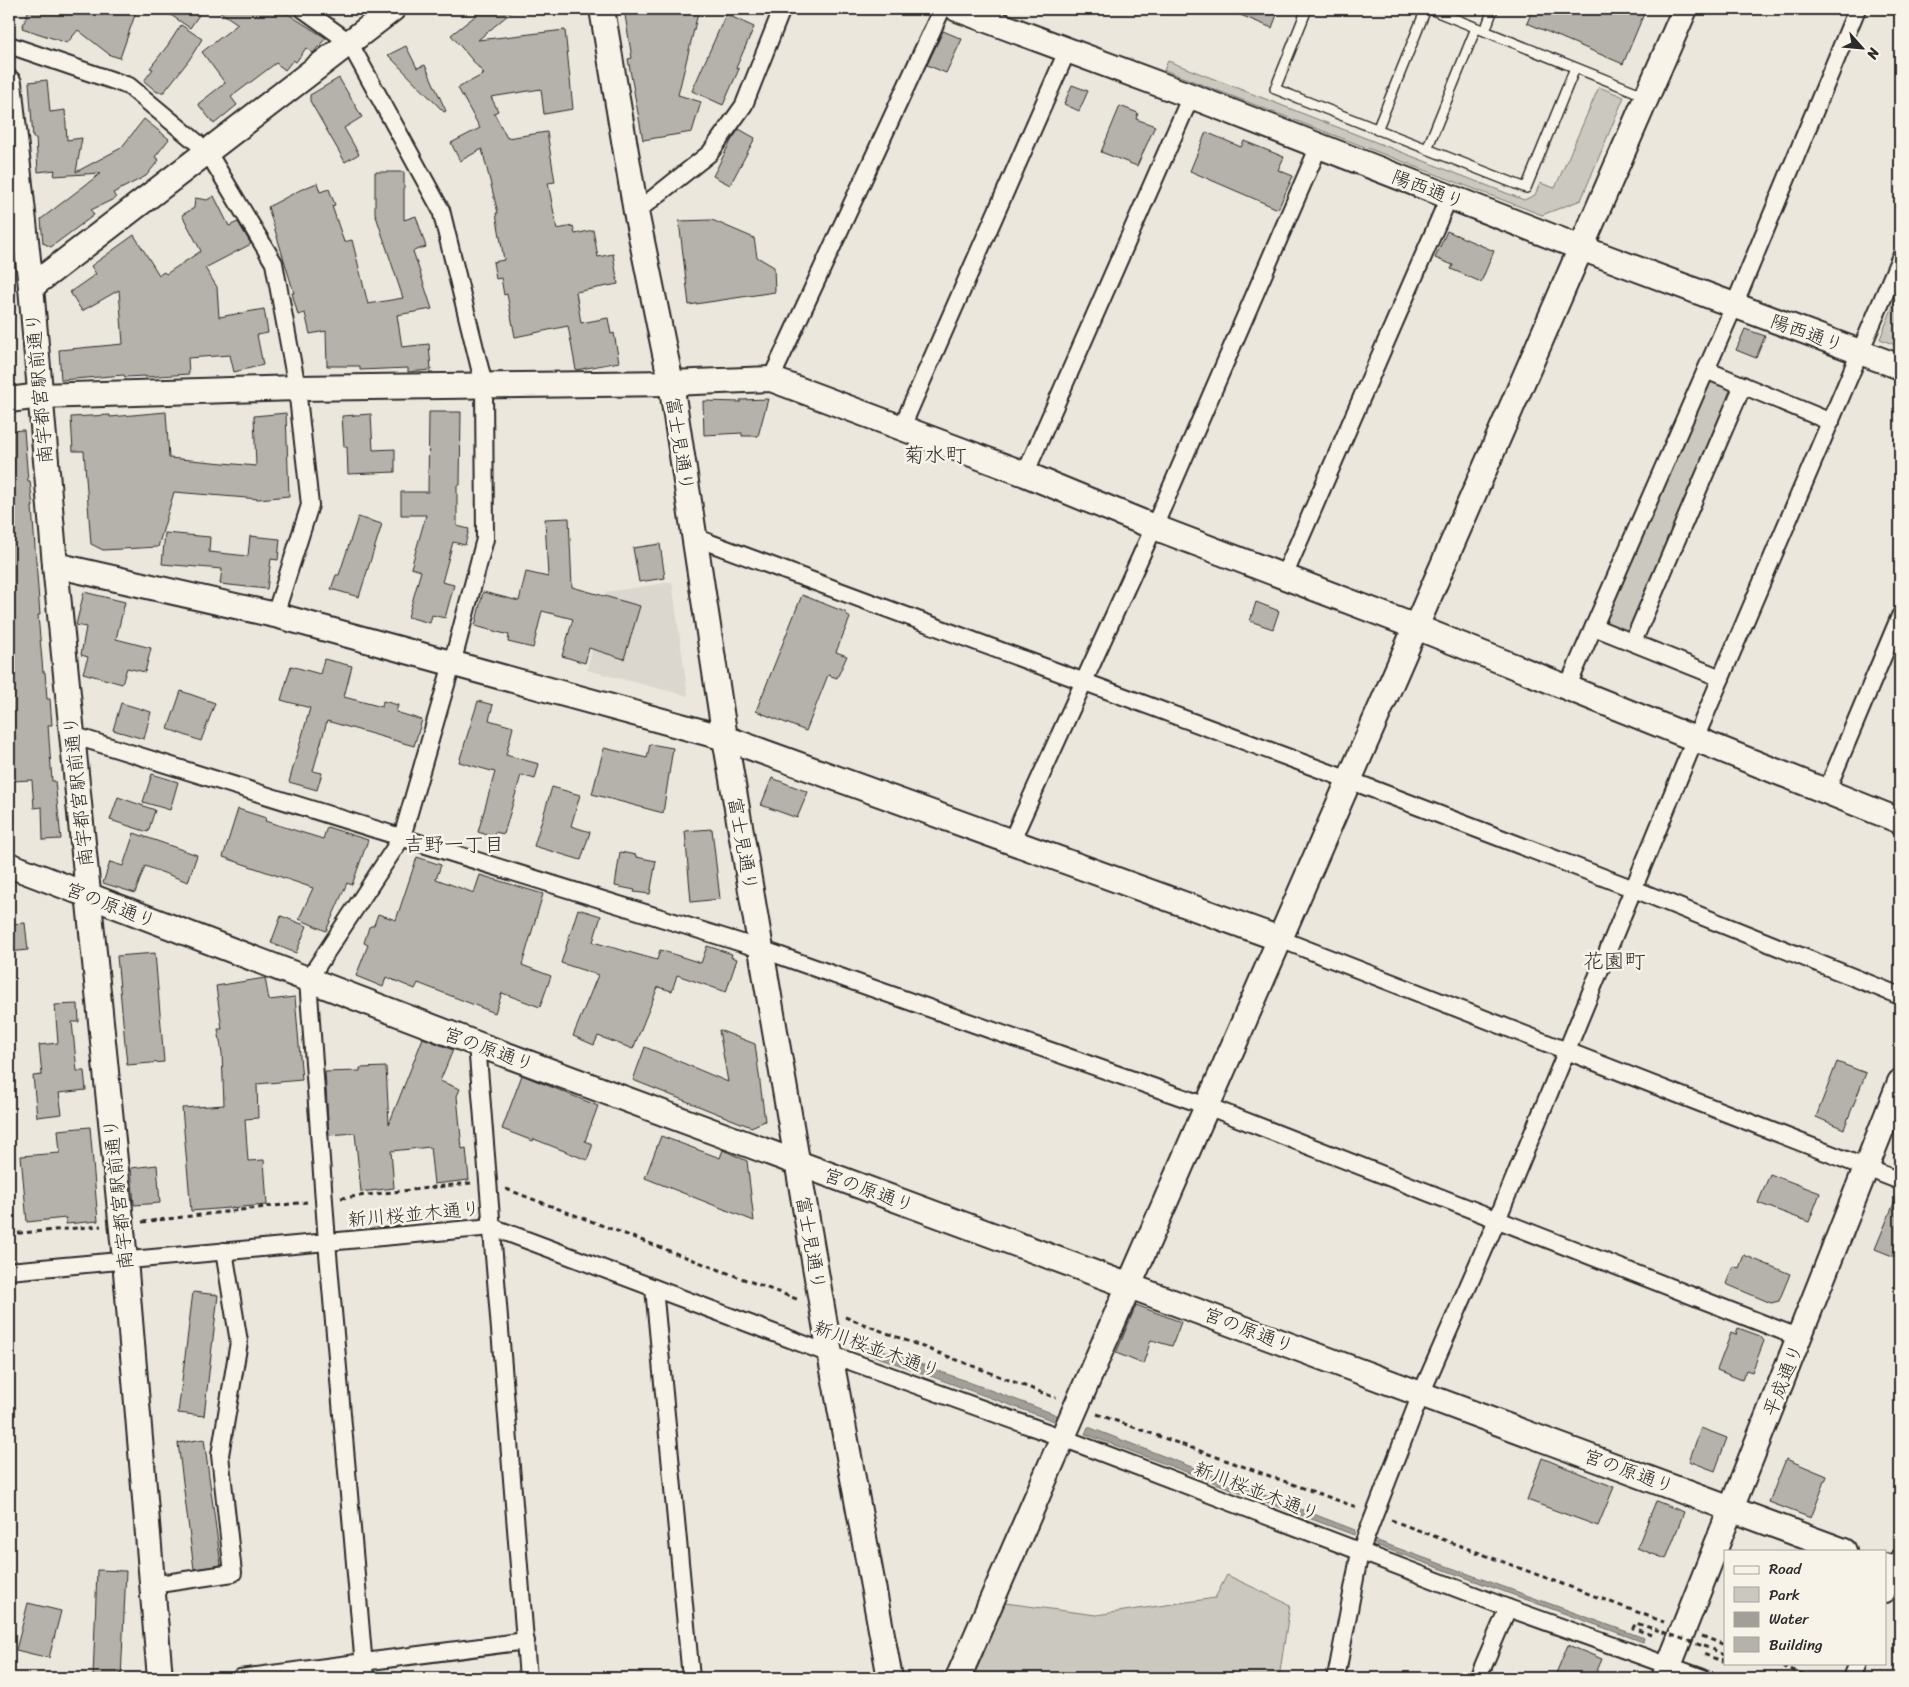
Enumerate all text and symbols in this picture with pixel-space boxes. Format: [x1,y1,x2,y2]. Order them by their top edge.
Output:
north arrow [1836,22,1886,72]
text: N [1860,43,1887,64]
street label: 陽西通り [1387,160,1469,218]
street label: 陽西通り [1766,304,1848,362]
street label: 南宇都宮駅前通り [16,311,62,465]
street label: 富士見通り [656,394,704,494]
district label: 菊水町 [904,436,967,474]
street label: 南宇都宮駅前通り [54,714,102,868]
street label: 富士見通り [719,794,767,894]
district label: 吉野一丁目 [404,827,504,862]
street label: 宮の原通り [61,873,161,937]
district label: 花園町 [1583,942,1646,980]
street label: 宮の原通り [439,1017,539,1081]
street label: 南宇都宮駅前通り [94,1117,142,1271]
street label: 宮の原通り [819,1158,919,1222]
street label: 新川桜並木通り [346,1192,482,1236]
street label: 富士見通り [787,1193,835,1293]
street label: 宮の原通り [1199,1298,1299,1362]
street label: 新川桜並木通り [809,1311,945,1387]
street label: 平成通り [1753,1339,1813,1421]
street label: 宮の原通り [1579,1439,1679,1503]
street label: 新川桜並木通り [1189,1452,1325,1530]
legend [1724,1550,1886,1664]
text: Road [1769,1556,1802,1582]
text: Park [1769,1582,1800,1608]
text: Water [1769,1606,1809,1632]
text: Building [1769,1632,1823,1658]

